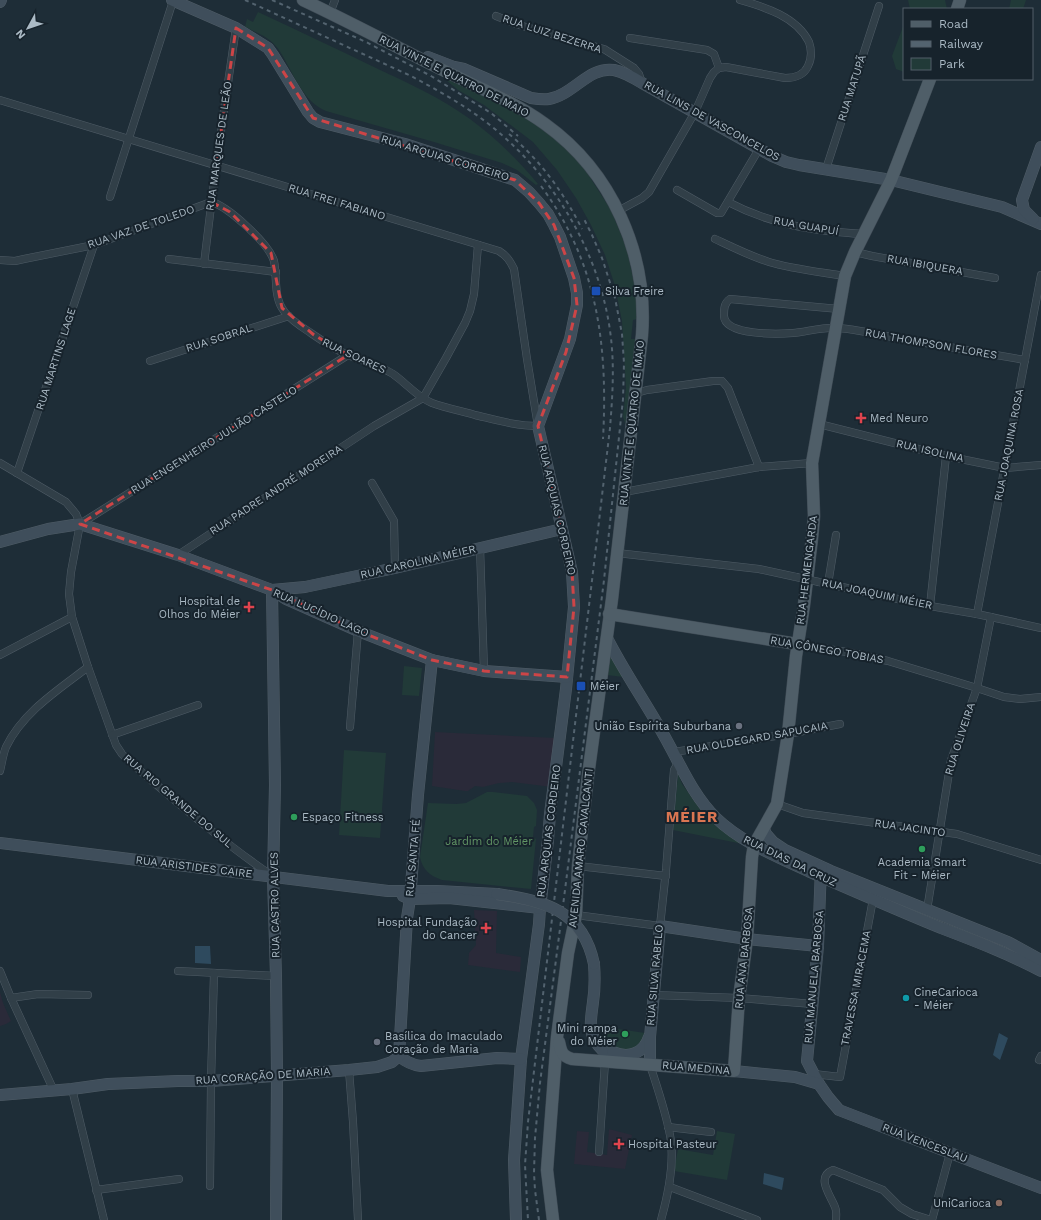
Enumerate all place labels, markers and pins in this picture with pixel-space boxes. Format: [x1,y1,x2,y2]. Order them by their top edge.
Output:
marker: Silva Freire [590,285,602,297]
place label: Silva Freire [605,285,664,298]
marker: Med Neuro [855,412,867,424]
place label: Med Neuro [870,412,928,425]
place label: Hospital de Olhos do Méier [159,595,241,621]
marker: Hospital de Olhos do Méier [243,601,255,613]
marker: Méier [575,680,587,692]
place label: Méier [590,680,620,693]
place label: União Espírita Suburbana [594,720,731,733]
marker: União Espírita Suburbana [734,721,744,731]
place label: Espaço Fitness [302,811,384,824]
marker: Espaço Fitness [289,812,299,822]
marker: Academia Smart Fit - Méier [917,844,927,854]
place label: Academia Smart Fit - Méier [878,856,967,882]
place label: Hospital Fundação do Cancer [377,916,478,942]
marker: Hospital Fundação do Cancer [480,922,492,934]
place label: CineCarioca - Méier [914,986,978,1012]
marker: CineCarioca - Méier [901,993,911,1003]
place label: Mini rampa do Méier [557,1022,618,1048]
marker: Mini rampa do Méier [620,1029,630,1039]
place label: Basílica do Imaculado Coração de Maria [385,1030,503,1056]
marker: Basílica do Imaculado Coração de Maria [372,1037,382,1047]
marker: Hospital Pasteur [613,1138,625,1150]
place label: Hospital Pasteur [628,1138,717,1151]
place label: UniCarioca [933,1197,991,1210]
marker: UniCarioca [994,1198,1004,1208]

